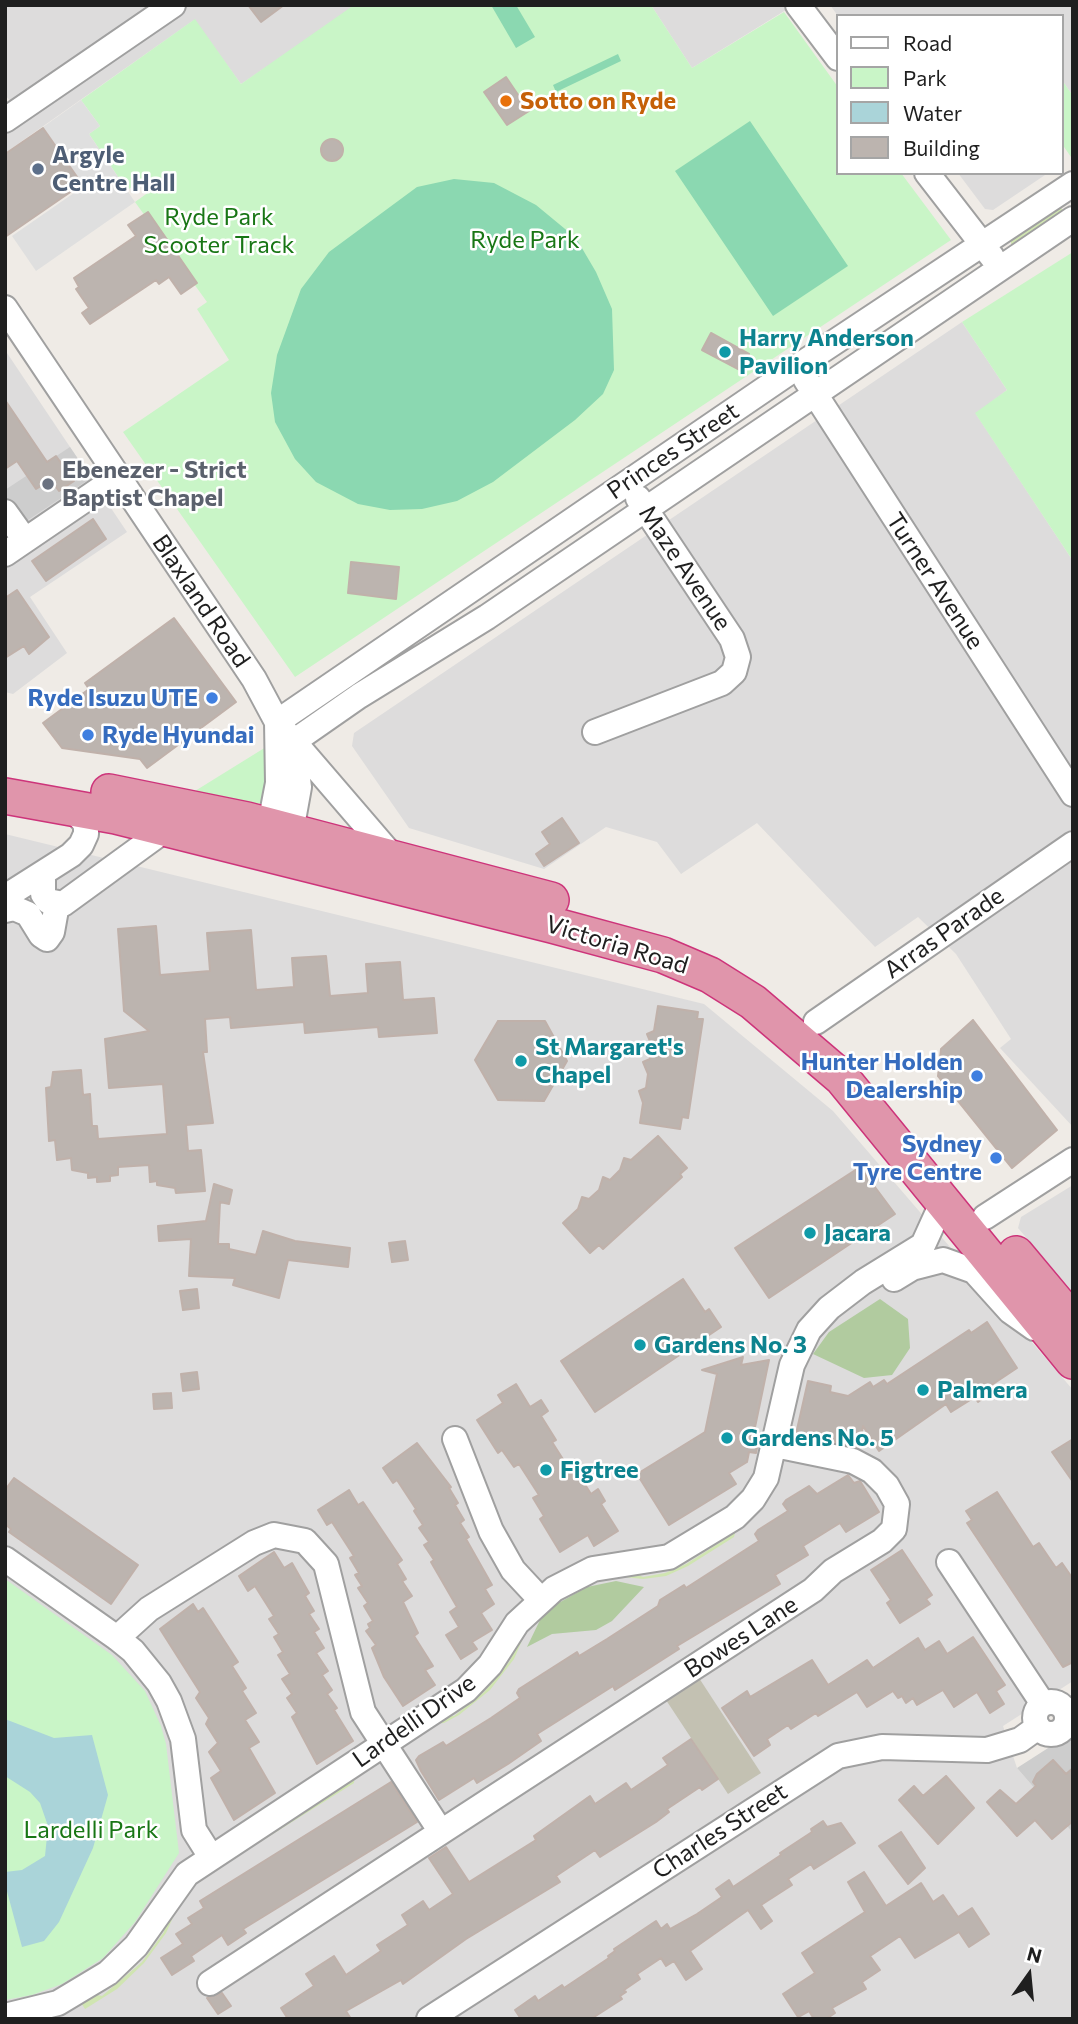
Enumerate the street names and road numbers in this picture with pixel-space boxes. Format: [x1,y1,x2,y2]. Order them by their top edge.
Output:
street label: Princes Street [602,396,744,506]
street label: Maze Avenue [633,500,737,636]
street label: Turner Avenue [880,507,990,655]
street label: Blaxland Road [146,529,256,673]
street label: Arras Parade [879,881,1009,985]
street label: Victoria Road [542,910,692,980]
street label: Bowes Lane [679,1590,803,1684]
street label: Lardelli Drive [347,1668,481,1774]
street label: Charles Street [647,1777,793,1885]

